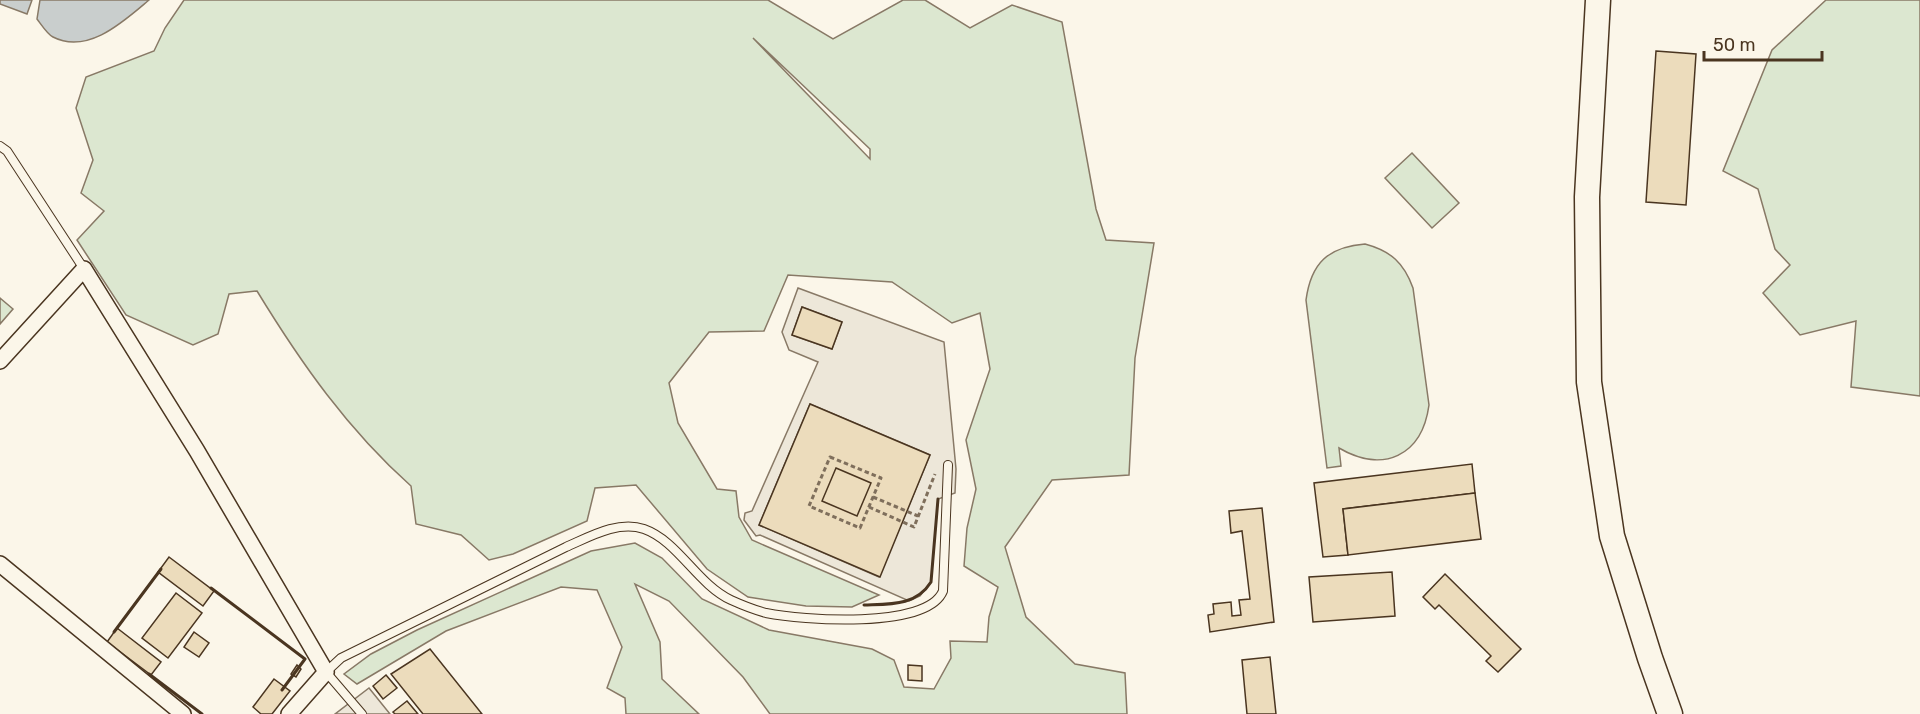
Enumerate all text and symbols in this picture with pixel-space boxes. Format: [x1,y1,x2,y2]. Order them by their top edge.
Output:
scale bar [1704,24,1822,62]
text: 50 m [1713,34,1756,56]

